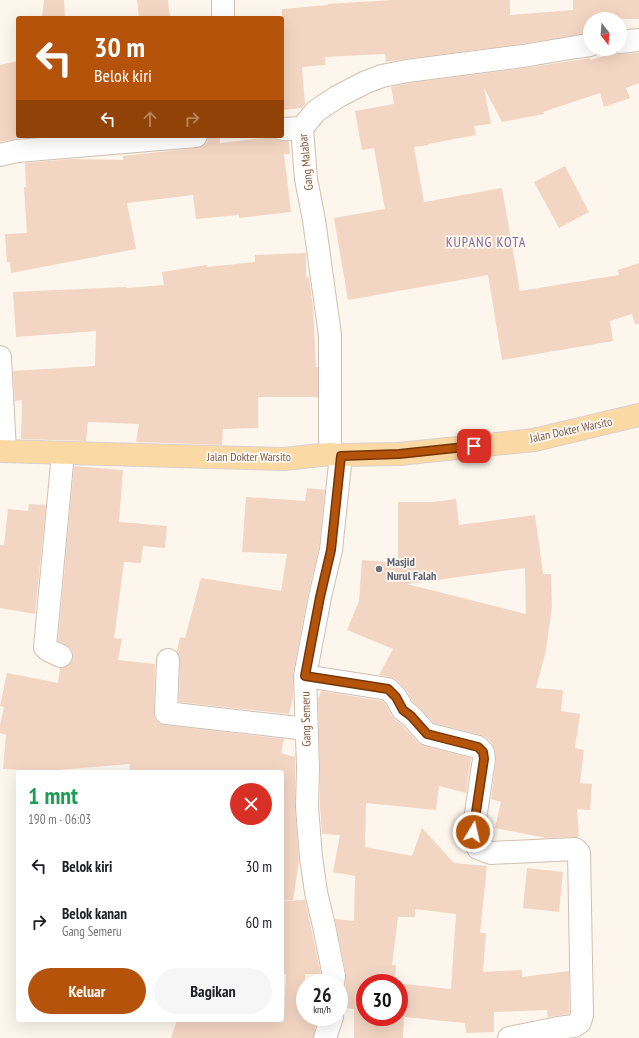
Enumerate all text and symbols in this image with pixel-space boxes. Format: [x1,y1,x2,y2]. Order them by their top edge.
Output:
north arrow [583,12,627,56]
map controls [583,12,627,56]
text: 30 m [94,28,145,65]
icon: left [28,32,80,84]
text: Belok kiri [94,64,152,87]
icon: left [97,108,119,130]
icon: ahead [139,108,161,130]
icon: right [181,108,203,130]
street label: Gang Malabar [295,132,316,191]
district label: KUPANG KOTA [446,233,526,251]
street label: Jalan Dokter Warsito [527,413,613,446]
pin [457,429,491,463]
icon: arrive [463,435,485,457]
street label: Jalan Dokter Warsito [206,449,291,464]
place label: Masjid Nurul Falah [387,554,436,583]
marker: Masjid Nurul Falah [374,564,384,574]
street label: Gang Semeru [298,691,313,747]
text: 1 mnt [28,780,78,811]
button: close [230,783,272,825]
text: 190 m · 06:03 [28,811,91,828]
position arrow [452,811,494,853]
icon: left [28,855,50,877]
text: Belok kiri [62,857,112,876]
text: 30 m [246,857,272,876]
text: Belok kanan [62,904,127,923]
icon: right [28,911,50,933]
text: 60 m [246,913,272,932]
text: Gang Semeru [62,923,122,940]
button: Keluar [28,968,146,1014]
button: Bagikan [154,968,272,1014]
speed limit sign: 30 [356,974,408,1026]
text: 26 [312,982,332,1008]
text: km/h [313,1003,331,1016]

